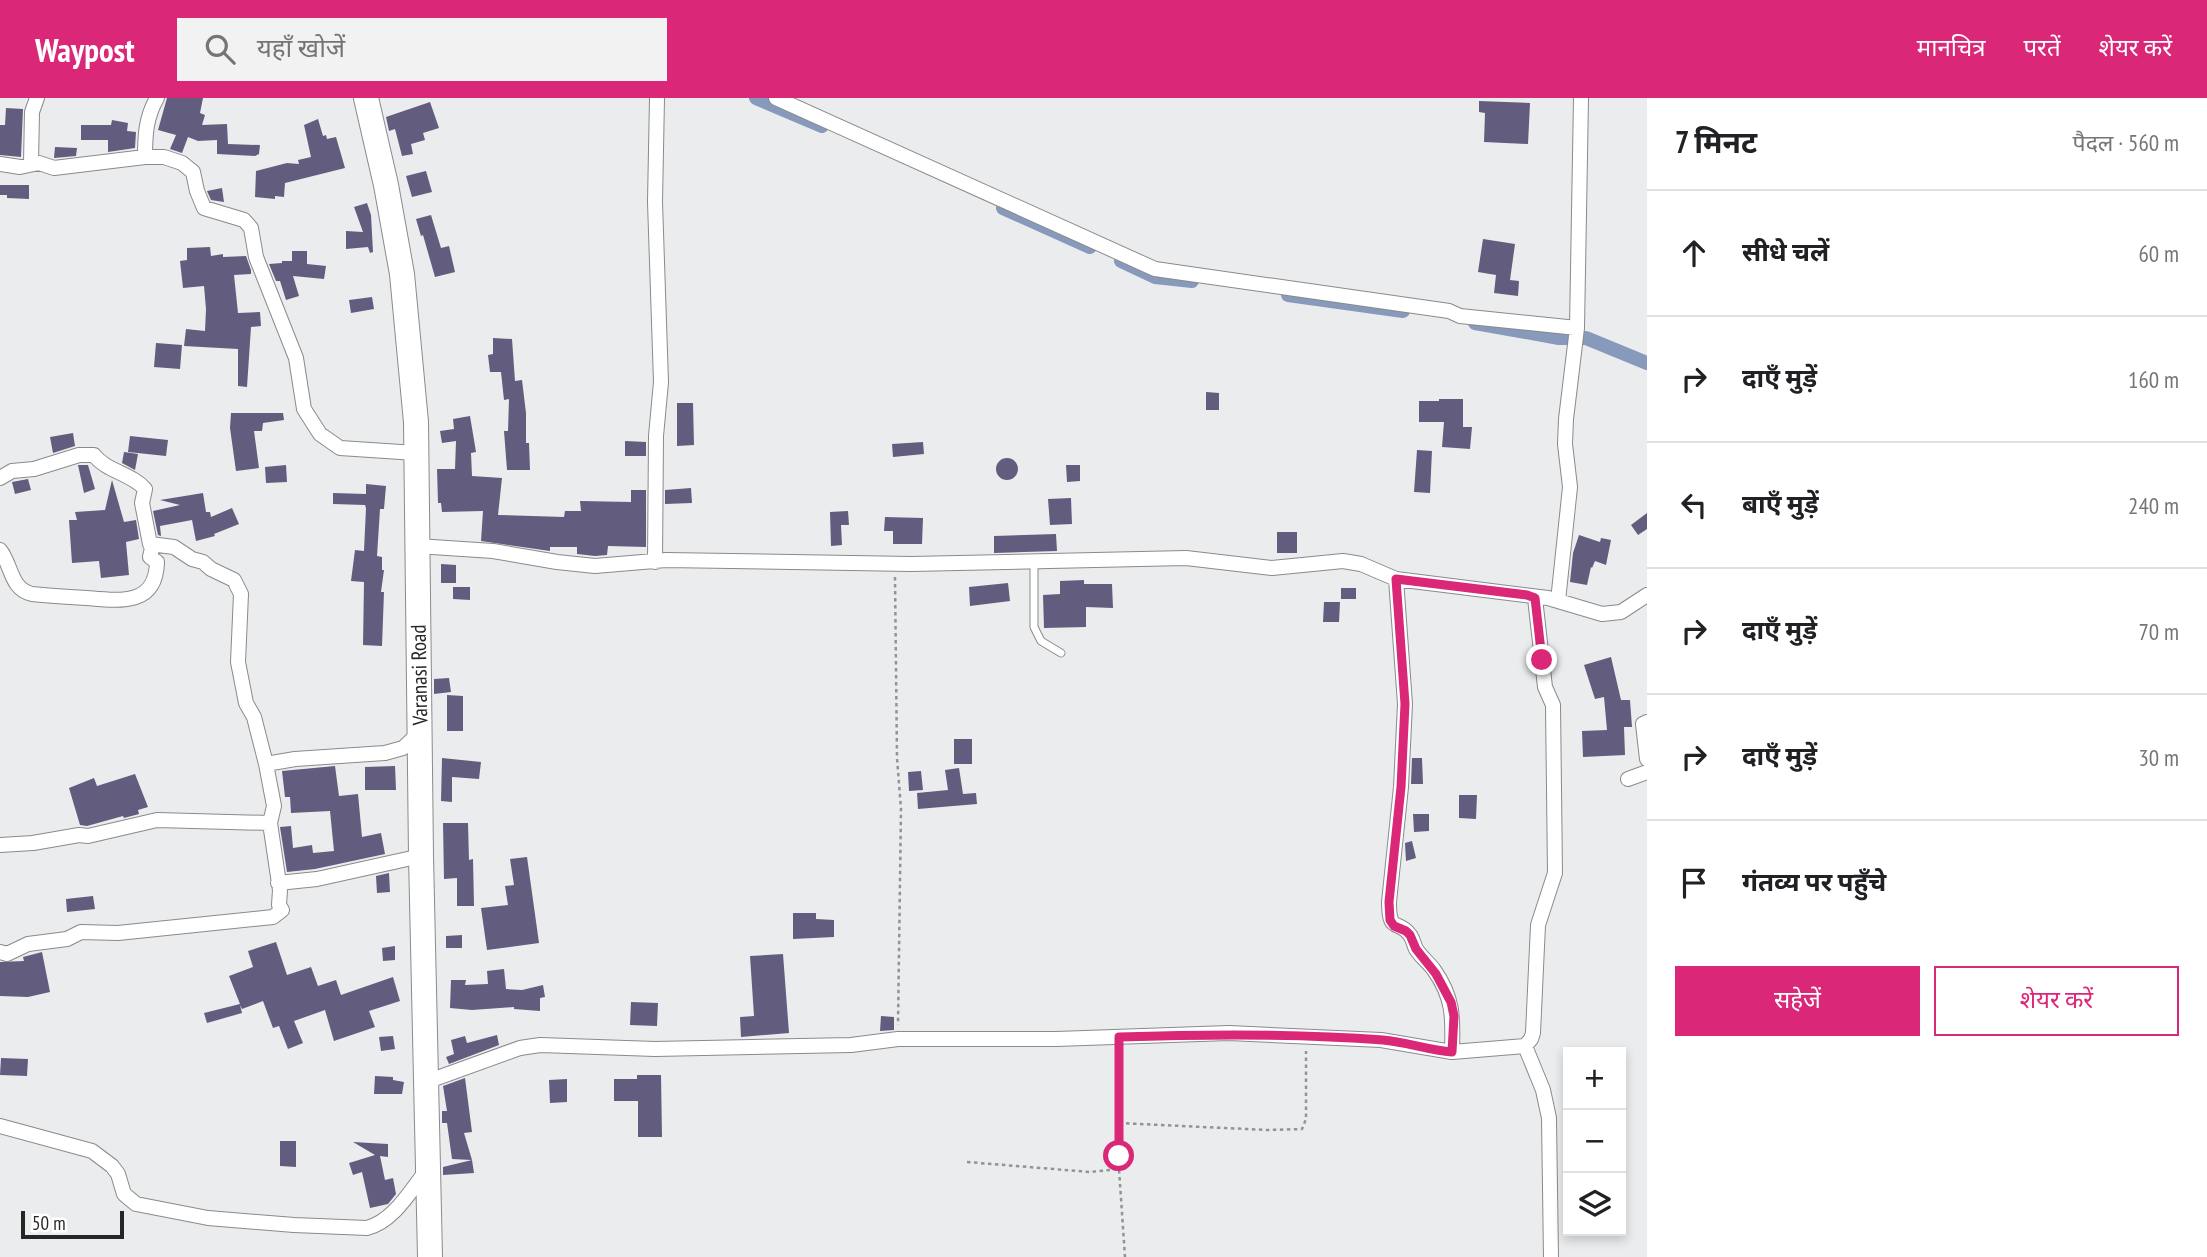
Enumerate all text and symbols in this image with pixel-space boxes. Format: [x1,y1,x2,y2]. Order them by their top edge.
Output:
search box [177,18,667,81]
text: Waypost [35,28,135,71]
icon: search [201,30,239,68]
text: यहाँ खोजें [257,31,345,64]
text: मानचित्र [1917,32,1985,63]
text: परतें [2023,32,2061,63]
text: शेयर करें [2099,32,2172,63]
text: 7 मिनट [1675,122,1757,161]
text: पैदल · 560 m [2073,128,2179,157]
icon: ahead [1675,234,1713,272]
text: सीधे चलें [1742,235,1829,268]
text: 60 m [2138,239,2179,268]
icon: right [1675,360,1713,398]
text: दाएँ मुड़ें [1742,361,1817,394]
text: 160 m [2128,365,2179,394]
icon: left [1675,486,1713,524]
text: बाएँ मुड़ें [1742,487,1819,520]
text: 240 m [2128,491,2179,520]
icon: right [1675,612,1713,650]
text: दाएँ मुड़ें [1742,613,1817,646]
text: 70 m [2138,617,2179,646]
street label: Varanasi Road [405,624,433,727]
route end [1526,644,1557,675]
icon: right [1675,738,1713,776]
text: दाएँ मुड़ें [1742,739,1817,772]
text: 30 m [2138,743,2179,772]
icon: arrive [1675,864,1713,902]
text: गंतव्य पर पहुँचे [1742,865,1886,898]
button: सहेजें [1675,966,1920,1036]
button: शेयर करें [1934,966,2179,1036]
map controls [1563,1047,1626,1236]
button: + [1563,1047,1626,1110]
button: − [1563,1110,1626,1173]
route start [1103,1140,1134,1171]
button: layers [1563,1173,1626,1236]
scale bar [21,1208,124,1240]
text: 50 m [32,1211,66,1235]

